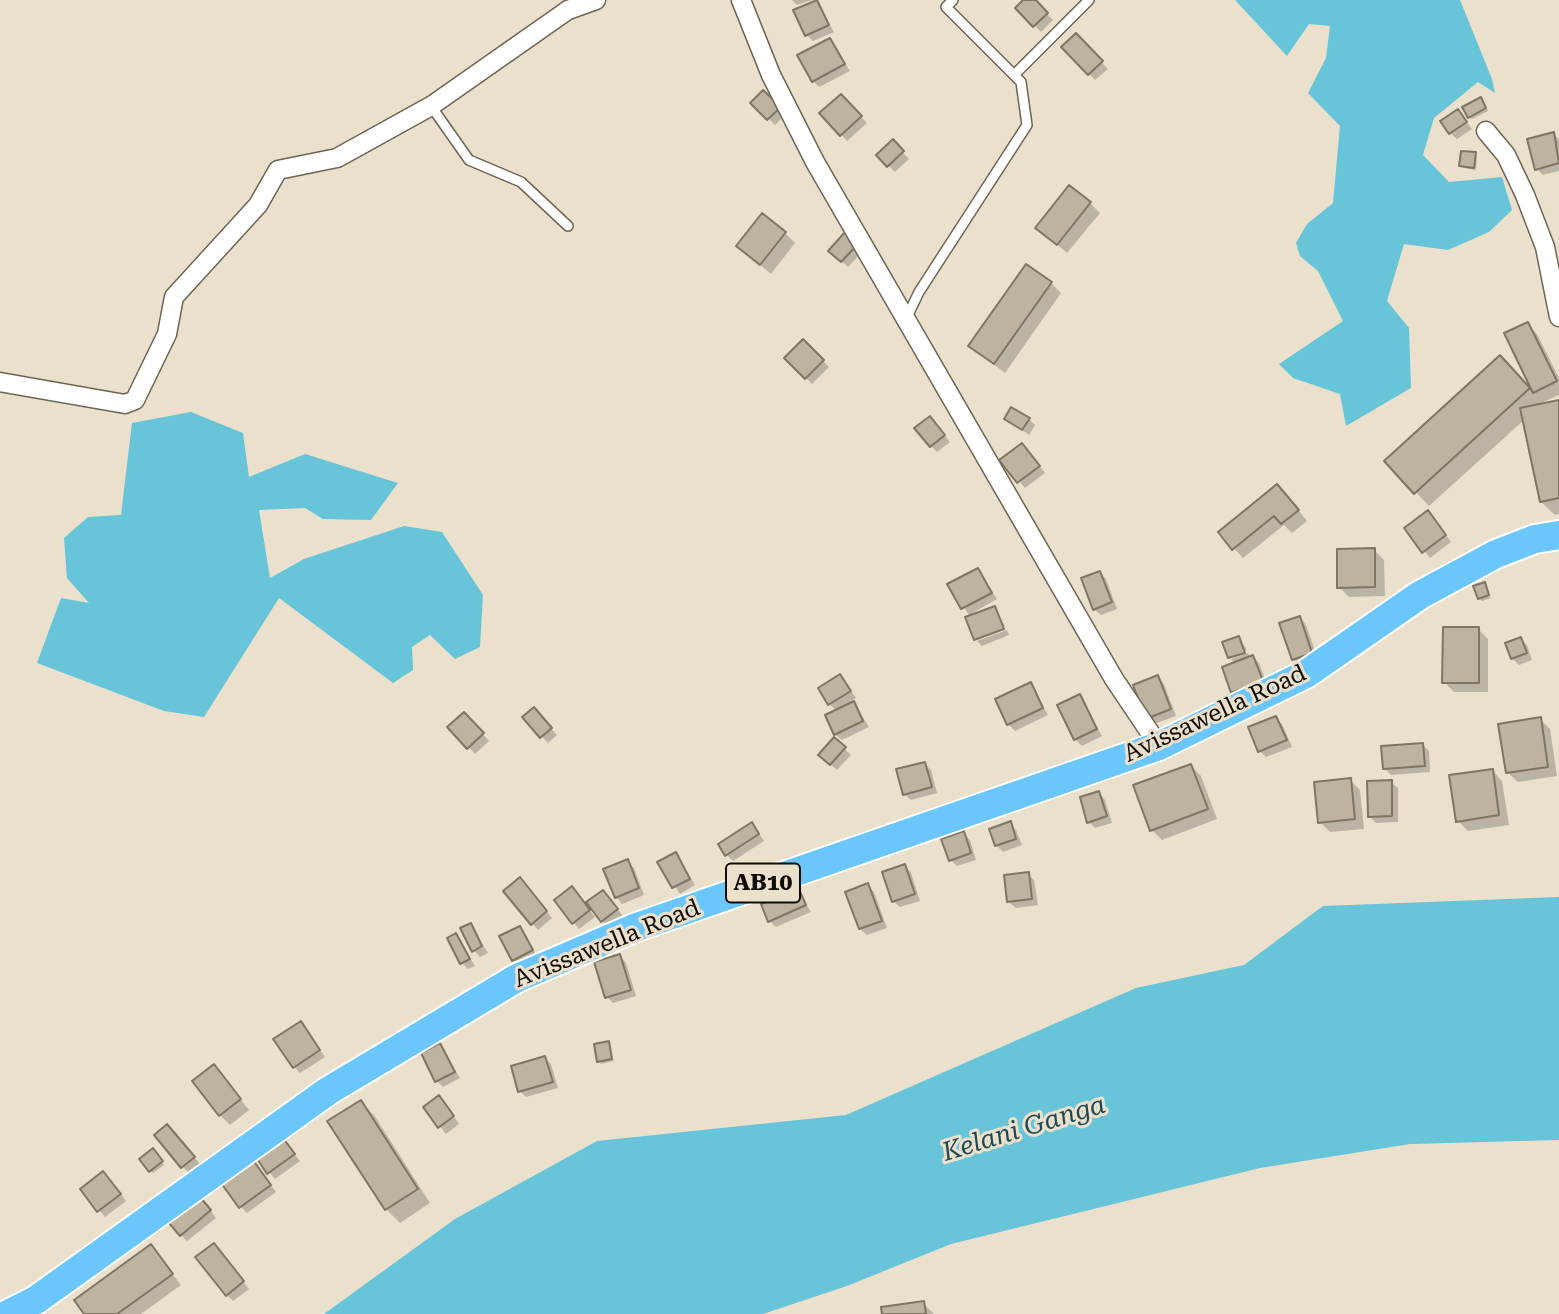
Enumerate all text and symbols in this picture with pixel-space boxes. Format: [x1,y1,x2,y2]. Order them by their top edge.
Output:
street label: Avissawella Road [1119,659,1311,769]
road number: AB10 [726,863,800,902]
street label: Avissawella Road [510,894,704,994]
water label: Kelani Ganga [939,1089,1109,1169]

